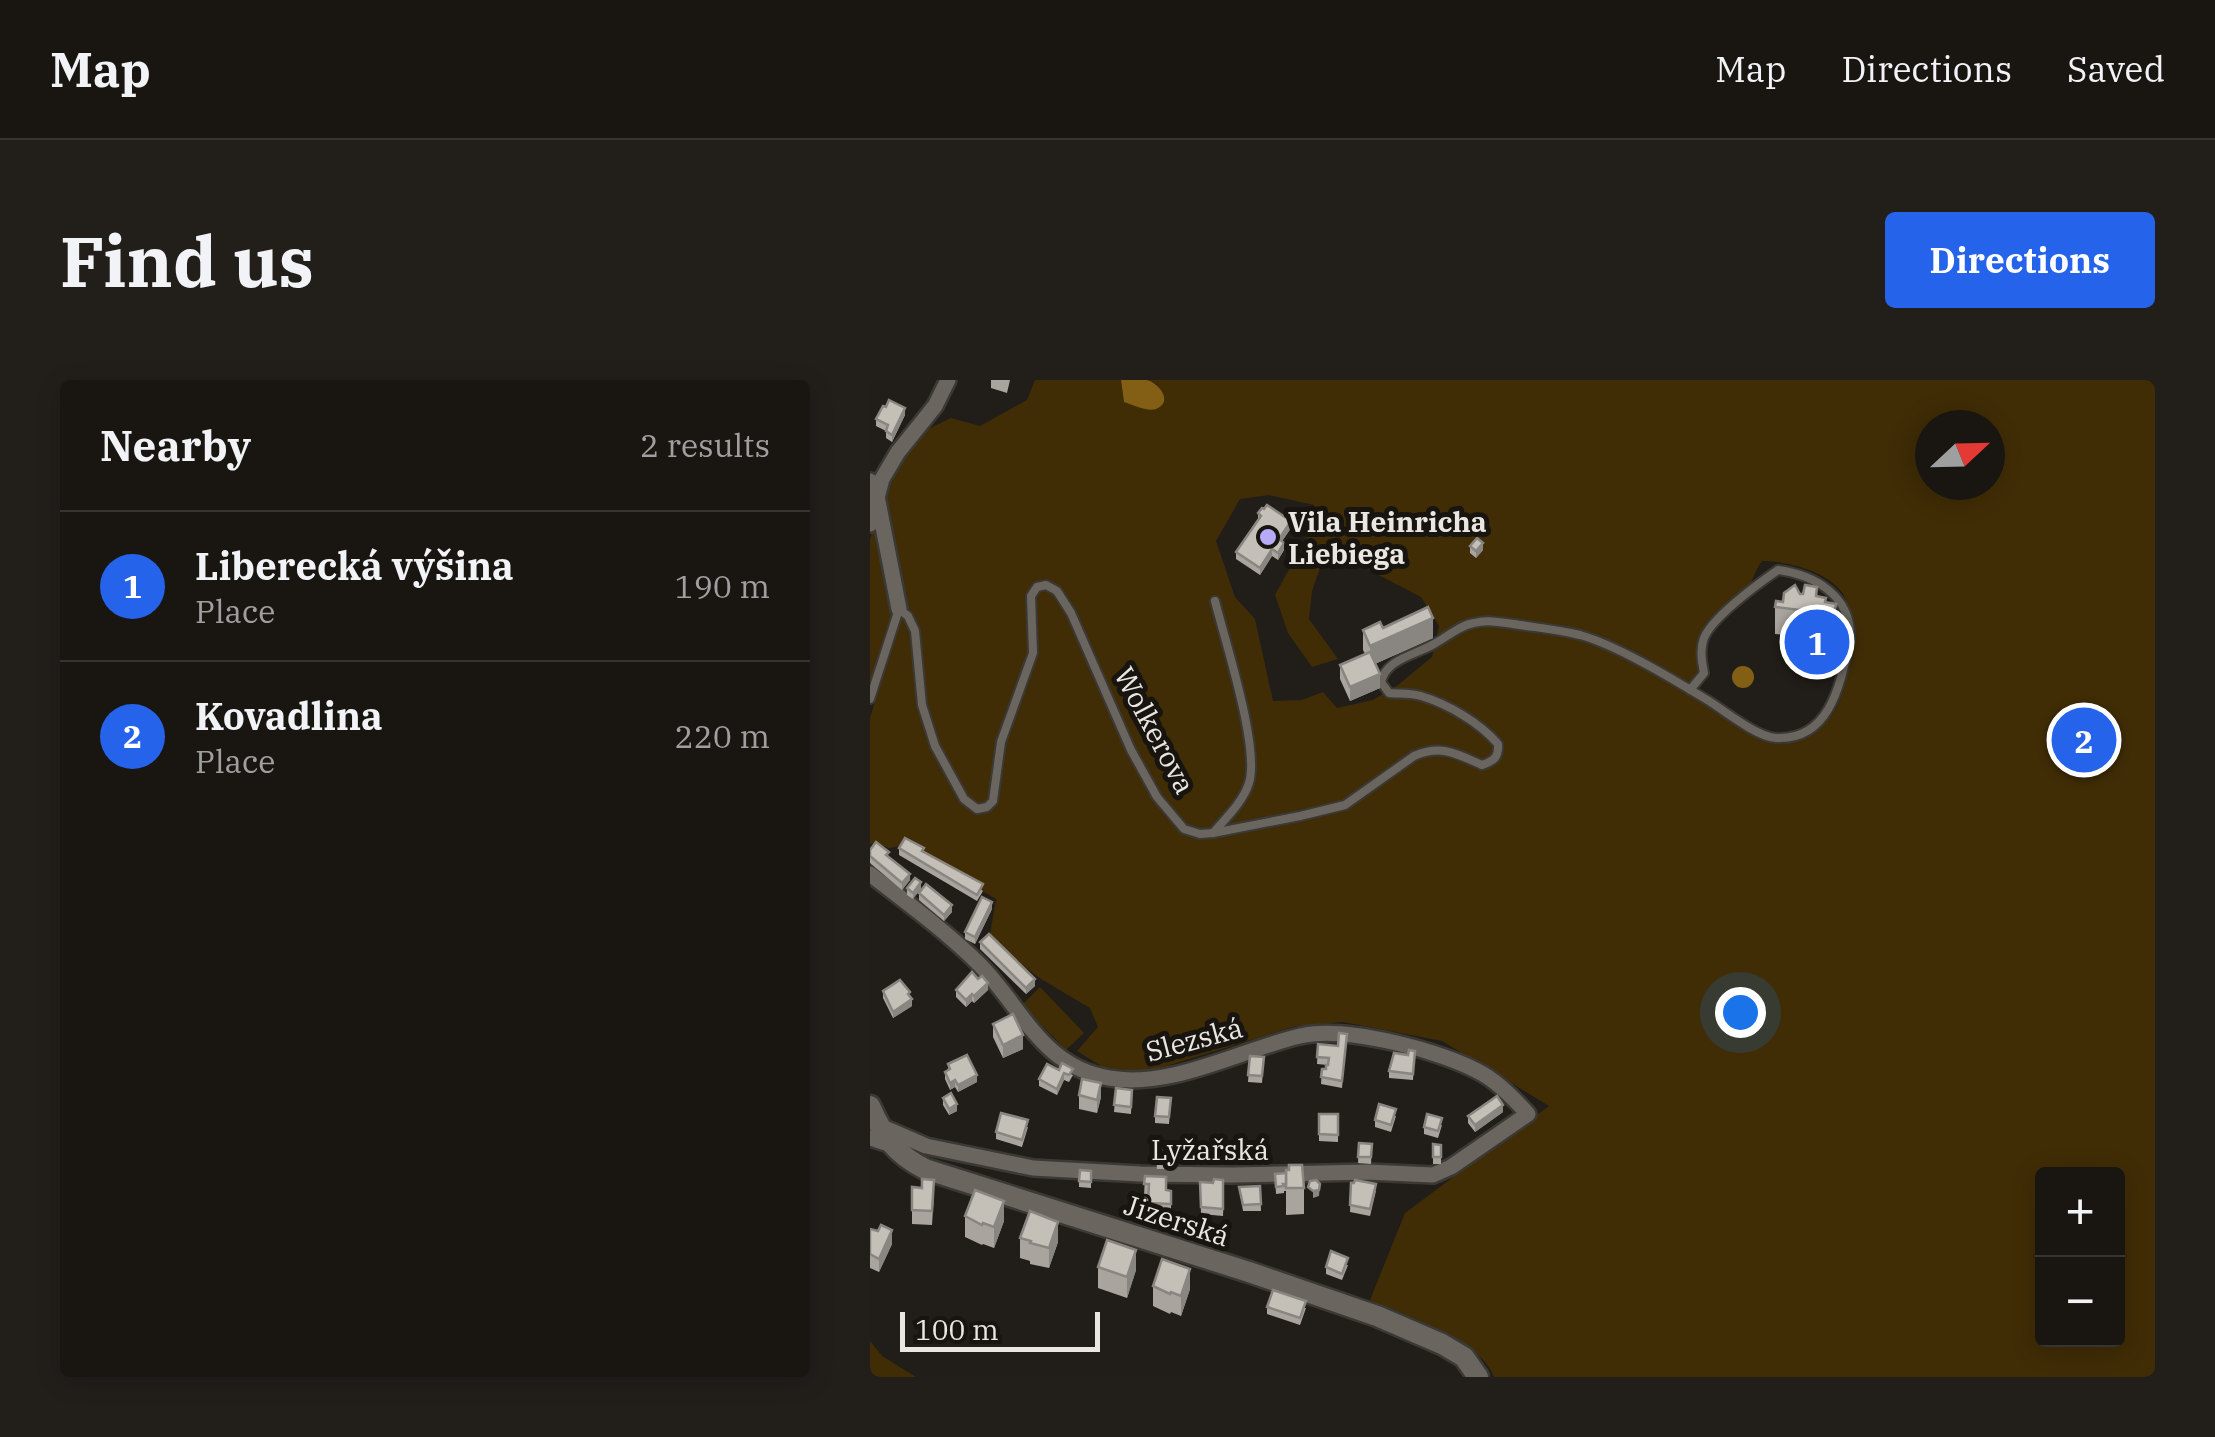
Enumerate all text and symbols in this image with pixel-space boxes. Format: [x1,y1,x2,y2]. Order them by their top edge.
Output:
text: Map [50,38,151,100]
text: Map [1715,46,1786,92]
text: Directions [1841,46,2012,92]
text: Saved [2067,46,2165,92]
button: Directions [1885,212,2155,308]
text: Find us [60,215,314,306]
north arrow [1915,410,2005,500]
text: Nearby [100,418,251,473]
text: 2 results [640,424,770,466]
place label: Vila Heinricha Liebiega [1288,503,1487,572]
marker: Vila Heinricha Liebiega [1257,526,1279,548]
text: Liberecká výšina [195,541,514,590]
text: 1 [123,565,142,607]
text: 190 m [674,565,770,607]
text: Place [195,590,275,632]
pin: 1 [1784,604,1850,680]
street label: Wolkerova [1106,660,1204,800]
text: Kovadlina [195,691,383,740]
pin: 2 [2052,702,2116,778]
text: 2 [123,715,142,757]
text: 220 m [674,715,770,757]
text: Place [195,740,275,782]
your location [1715,987,1766,1038]
street label: Slezská [1141,1008,1247,1070]
street label: Lyžařská [1151,1131,1269,1168]
map controls [2035,1167,2125,1347]
button: + [2035,1167,2125,1257]
street label: Jizerská [1120,1186,1234,1254]
button: − [2035,1257,2125,1347]
scale bar [900,1307,1100,1351]
text: 100 m [915,1311,999,1348]

